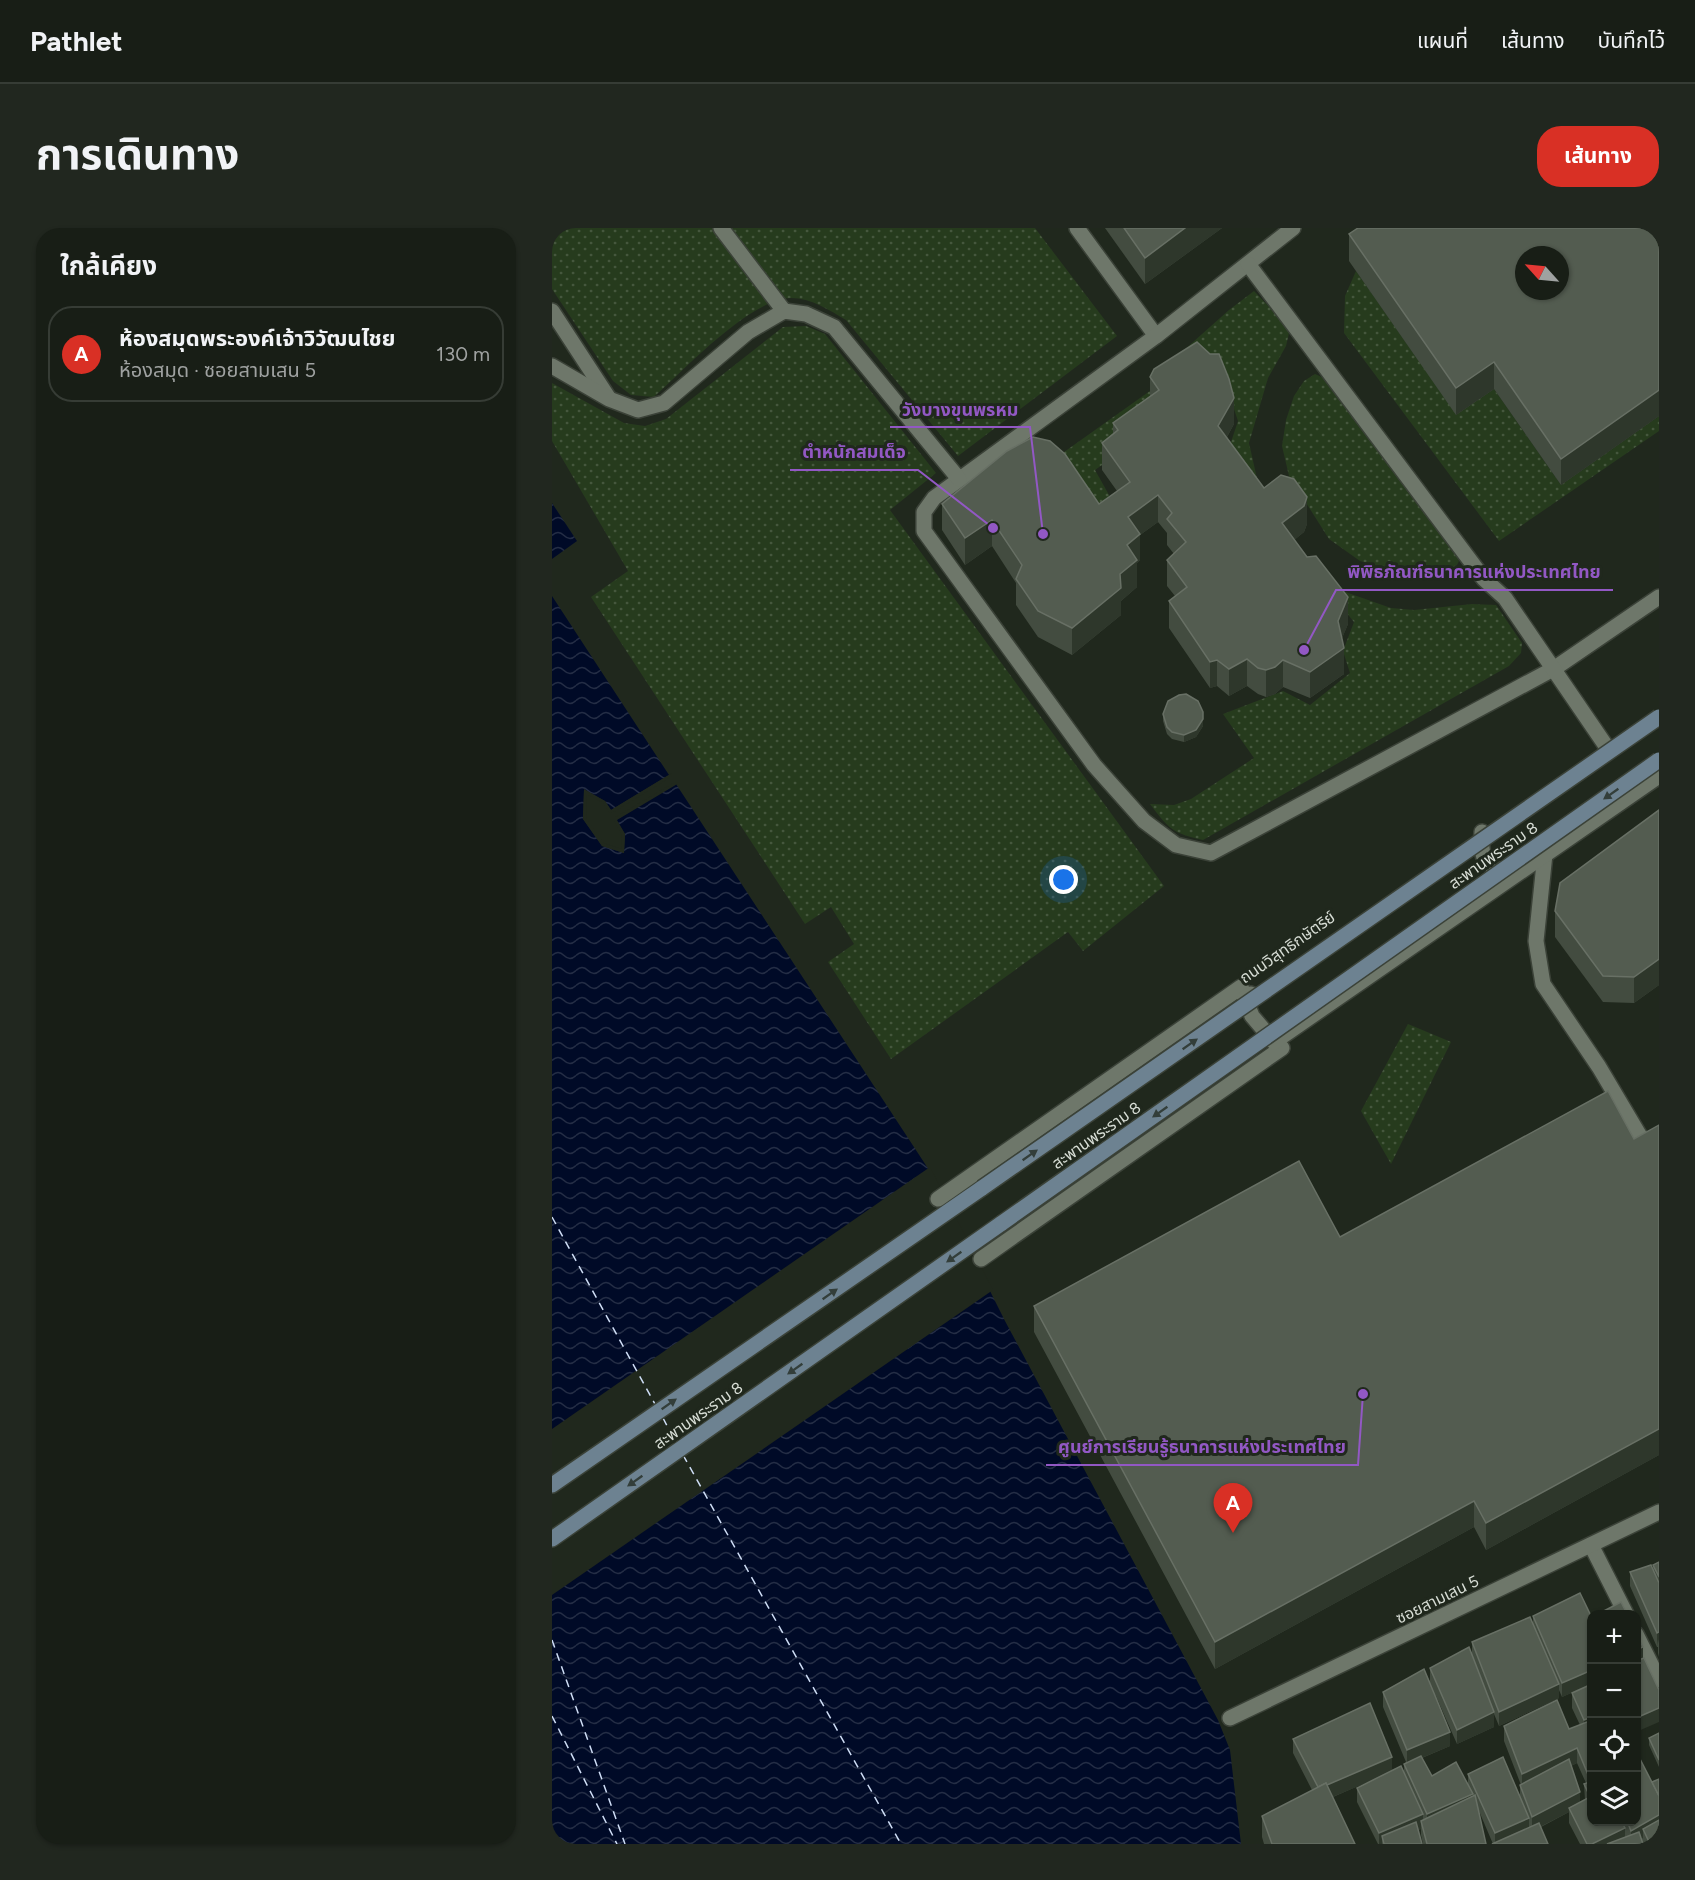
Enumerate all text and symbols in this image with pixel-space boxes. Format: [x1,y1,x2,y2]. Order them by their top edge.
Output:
text: Pathlet [30,24,122,58]
text: แผนที่ [1417,28,1468,53]
text: เส้นทาง [1501,28,1565,53]
text: บันทึกไว้ [1598,28,1665,53]
button: เส้นทาง [1537,126,1659,187]
text: การเดินทาง [36,129,239,180]
north arrow [1515,246,1569,300]
text: ใกล้เคียง [60,250,157,282]
text: ห้องสมุดพระองค์เจ้าวิวัฒนไชย [119,325,395,352]
text: A [74,342,89,366]
text: 130 m [436,342,490,366]
text: ห้องสมุด · ซอยสามเสน 5 [119,358,316,382]
callout: วังบางขุนพรหม [890,391,1030,427]
text: วังบางขุนพรหม [902,399,1018,421]
callout: ตำหนักสมเด็จ [790,434,918,470]
text: ตำหนักสมเด็จ [802,441,906,463]
callout: พิพิธภัณฑ์ธนาคารแห่งประเทศไทย [1336,554,1613,590]
text: พิพิธภัณฑ์ธนาคารแห่งประเทศไทย [1347,561,1601,583]
one-way arrow [1604,788,1620,800]
street label: สะพานพระราม 8 [1445,818,1541,893]
your location [1049,865,1078,894]
street label: ถนนวิสุทธิกษัตริย์ [1236,907,1339,987]
one-way arrow [1182,1039,1198,1050]
street label: สะพานพระราม 8 [1048,1098,1144,1173]
one-way arrow [1153,1106,1169,1118]
one-way arrow [1022,1150,1038,1161]
one-way arrow [947,1251,963,1263]
one-way arrow [821,1288,837,1300]
one-way arrow [787,1363,803,1375]
street label: สะพานพระราม 8 [650,1378,746,1453]
one-way arrow [661,1398,677,1410]
callout: ศูนย์การเรียนรู้ธนาคารแห่งประเทศไทย [1046,1429,1358,1465]
text: ศูนย์การเรียนรู้ธนาคารแห่งประเทศไทย [1058,1436,1346,1458]
one-way arrow [627,1475,643,1486]
pin: A [1214,1484,1252,1533]
street label: ซอยสามเสน 5 [1393,1571,1482,1628]
map controls [1587,1610,1641,1826]
button: + [1587,1610,1641,1664]
button: − [1587,1664,1641,1718]
button: locate [1587,1718,1641,1772]
button: layers [1587,1772,1641,1826]

